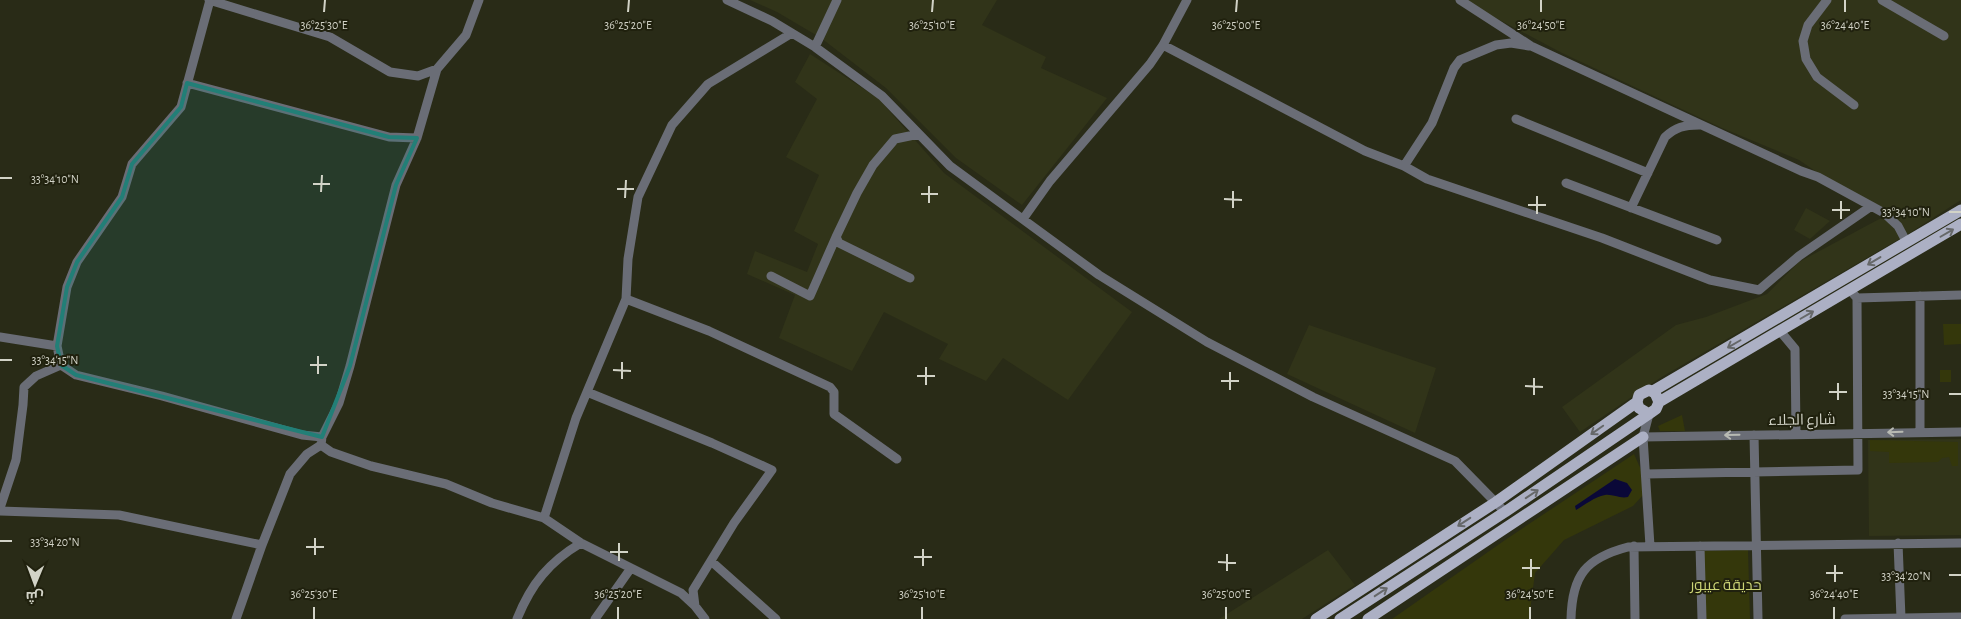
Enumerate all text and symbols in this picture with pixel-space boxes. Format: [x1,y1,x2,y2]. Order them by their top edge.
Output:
text: 36°25'30"E [301,19,348,31]
text: 36°25'20"E [604,19,652,31]
text: 36°25'10"E [909,19,955,31]
text: 36°25'00"E [1212,19,1260,31]
text: 36°24'50"E [1517,19,1565,31]
text: 36°24'40"E [1821,19,1870,31]
text: 33°34'10"N [31,173,79,185]
text: 33°34'10"N [1882,206,1930,218]
one-way arrow [1939,227,1954,237]
one-way arrow [1867,256,1881,266]
one-way arrow [1799,310,1814,320]
one-way arrow [1727,339,1741,349]
text: 33°34'15"N [32,354,78,366]
text: 33°34'15"N [1883,388,1929,400]
street label: شارع الجلاء [1768,411,1836,431]
one-way arrow [1590,425,1604,435]
one-way arrow [1887,428,1903,437]
one-way arrow [1725,430,1741,440]
one-way arrow [1525,489,1539,499]
one-way arrow [1457,518,1471,528]
text: 33°34'20"N [30,536,80,548]
north arrow [10,559,60,609]
text: 33°34'20"N [1881,570,1931,582]
park label: حديقة عيبور [1689,578,1762,594]
one-way arrow [1374,587,1388,598]
text: ش [26,588,44,605]
text: 36°25'30"E [291,588,338,600]
text: 36°25'20"E [594,588,642,600]
text: 36°25'10"E [899,588,945,600]
text: 36°25'00"E [1202,588,1250,600]
text: 36°24'50"E [1506,588,1554,600]
text: 36°24'40"E [1810,588,1859,600]

